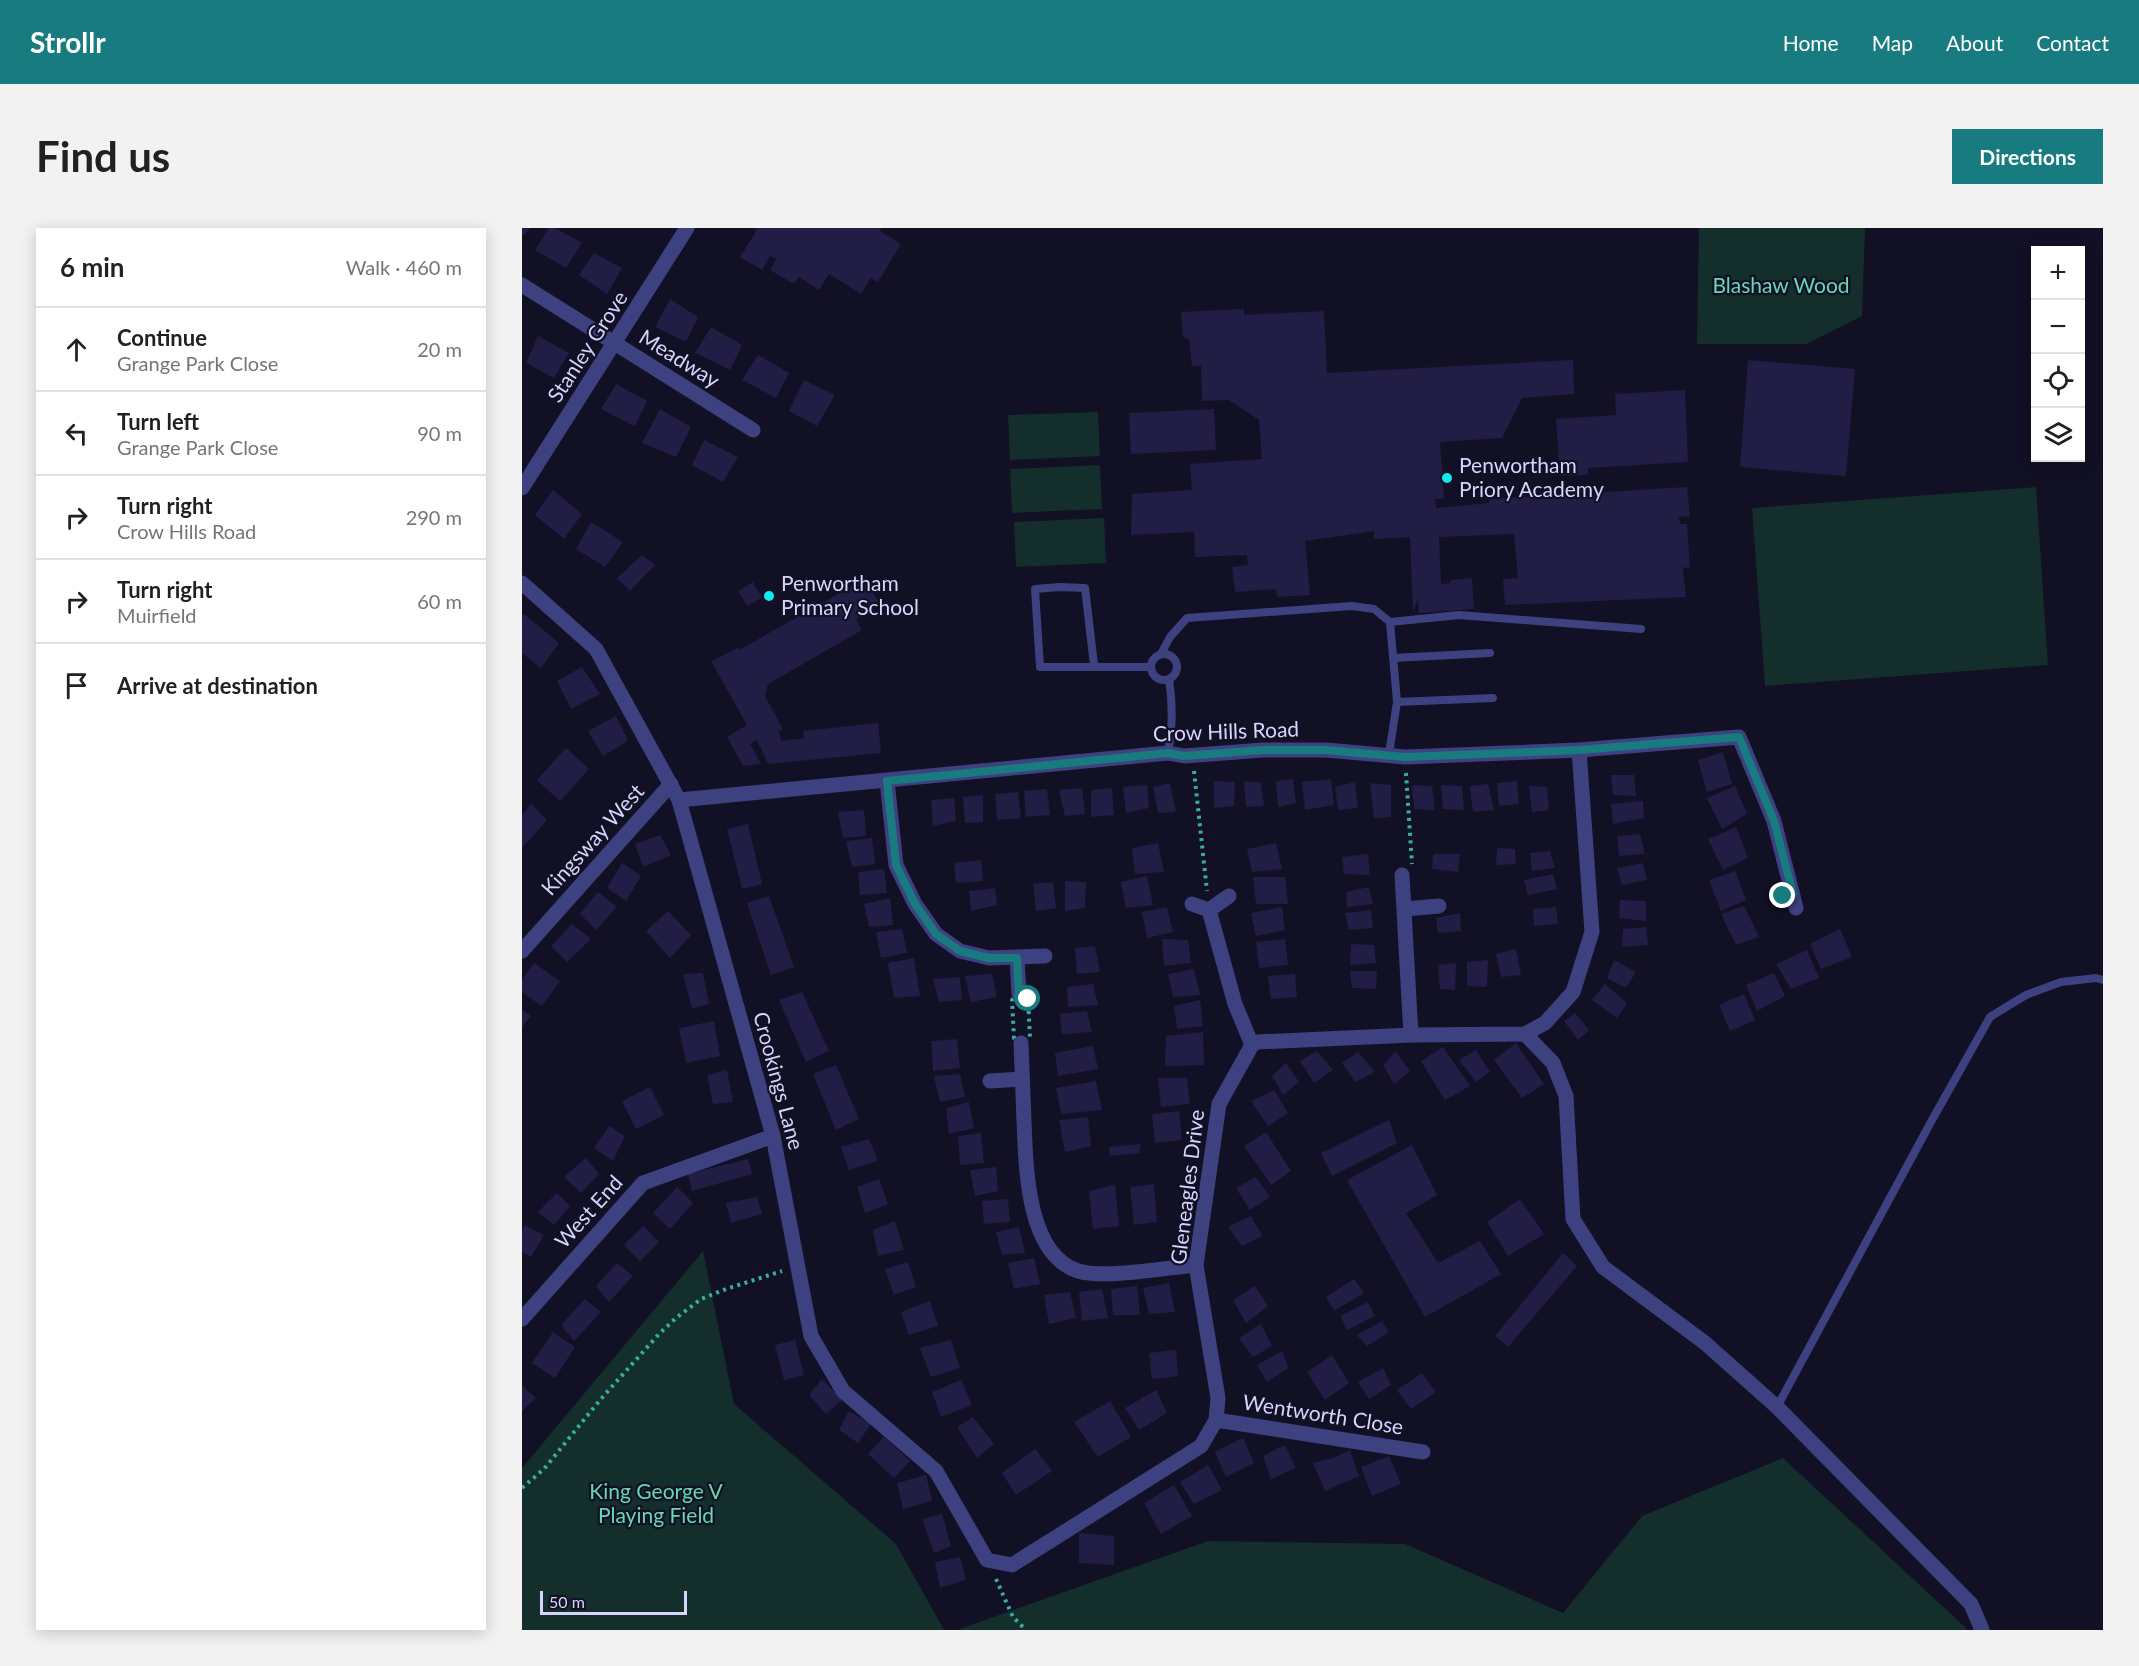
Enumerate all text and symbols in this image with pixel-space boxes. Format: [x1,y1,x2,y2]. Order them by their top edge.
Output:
text: Strollr [30,25,106,59]
text: Home [1783,30,1839,55]
text: Map [1872,30,1913,55]
text: About [1946,30,2003,55]
text: Contact [2036,30,2109,55]
button: Directions [1952,129,2103,184]
text: Find us [36,131,170,181]
map controls [2031,246,2085,462]
button: + [2031,246,2085,300]
text: 6 min [60,251,124,283]
text: Walk · 460 m [346,255,462,279]
park label: Blashaw Wood [1712,272,1850,297]
street label: Stanley Grove [541,286,632,407]
button: − [2031,300,2085,354]
street label: Meadway [635,323,725,392]
text: Continue [117,324,207,351]
icon: ahead [60,333,93,366]
text: 20 m [417,337,462,361]
text: Grange Park Close [117,351,278,375]
button: locate [2031,354,2085,408]
text: Turn left [117,408,199,435]
button: layers [2031,408,2085,462]
icon: left [60,417,93,450]
text: 90 m [417,421,462,445]
text: Grange Park Close [117,435,278,459]
place label: Penwortham Priory Academy [1459,452,1604,501]
marker: Penwortham Priory Academy [1440,471,1454,485]
text: Turn right [117,492,212,519]
icon: right [60,501,93,534]
text: 290 m [406,505,462,529]
text: Crow Hills Road [117,519,256,543]
place label: Penwortham Primary School [781,570,919,619]
text: Turn right [117,576,212,603]
icon: right [60,585,93,618]
text: 60 m [417,589,462,613]
marker: Penwortham Primary School [762,589,776,603]
text: Muirfield [117,603,197,627]
icon: arrive [60,669,93,702]
text: Arrive at destination [117,672,318,699]
street label: Crow Hills Road [1152,715,1299,746]
street label: Kingsway West [535,778,649,900]
route end [1769,882,1795,908]
route start [1014,985,1040,1011]
street label: Crookings Lane [749,1009,810,1152]
street label: Gleneagles Drive [1165,1108,1208,1266]
street label: West End [549,1170,627,1252]
street label: Wentworth Close [1241,1388,1405,1439]
park label: King George V Playing Field [589,1478,723,1527]
scale bar [540,1588,687,1616]
text: 50 m [549,1592,585,1611]

